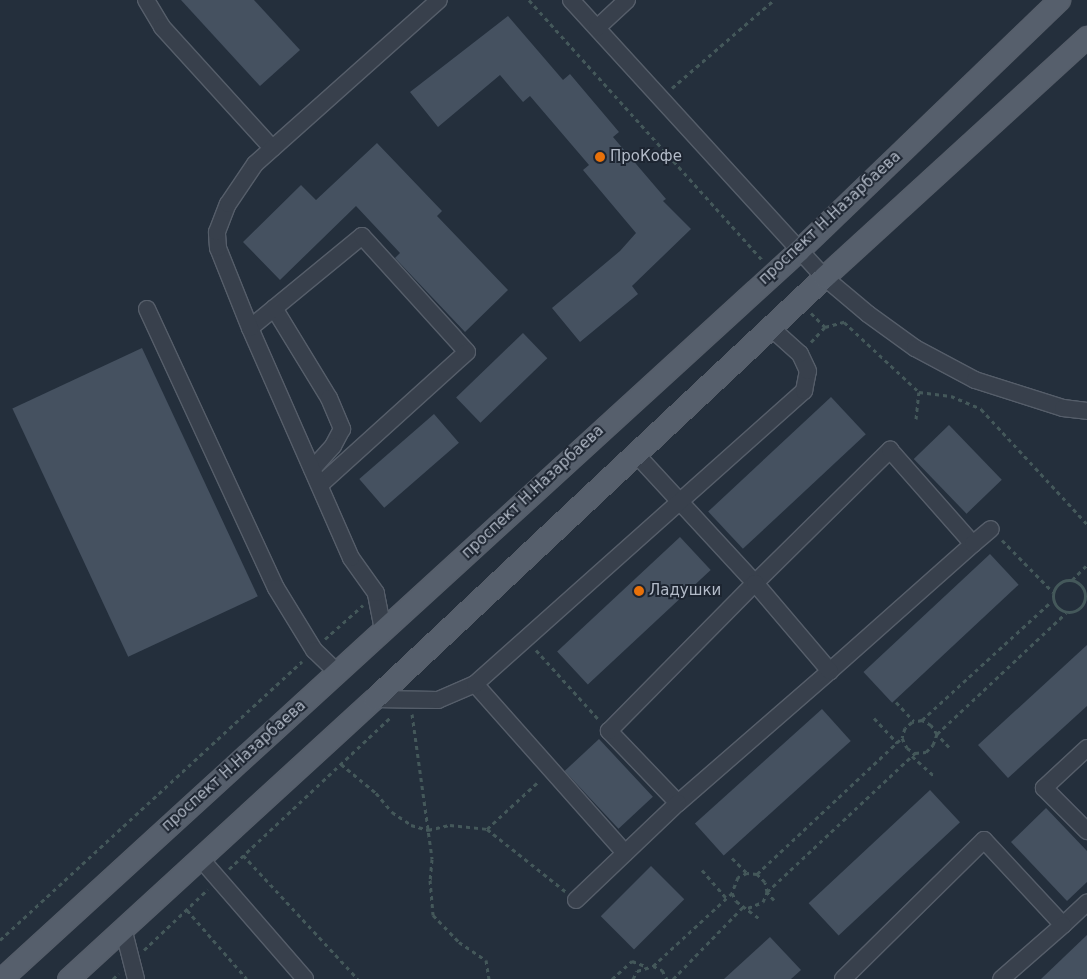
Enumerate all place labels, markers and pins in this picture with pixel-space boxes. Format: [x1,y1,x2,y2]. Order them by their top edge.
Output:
place label: ПроКофе [610,148,682,166]
marker: ПроКофе [594,151,606,163]
place label: Ладушки [649,582,721,600]
marker: Ладушки [633,585,645,597]

